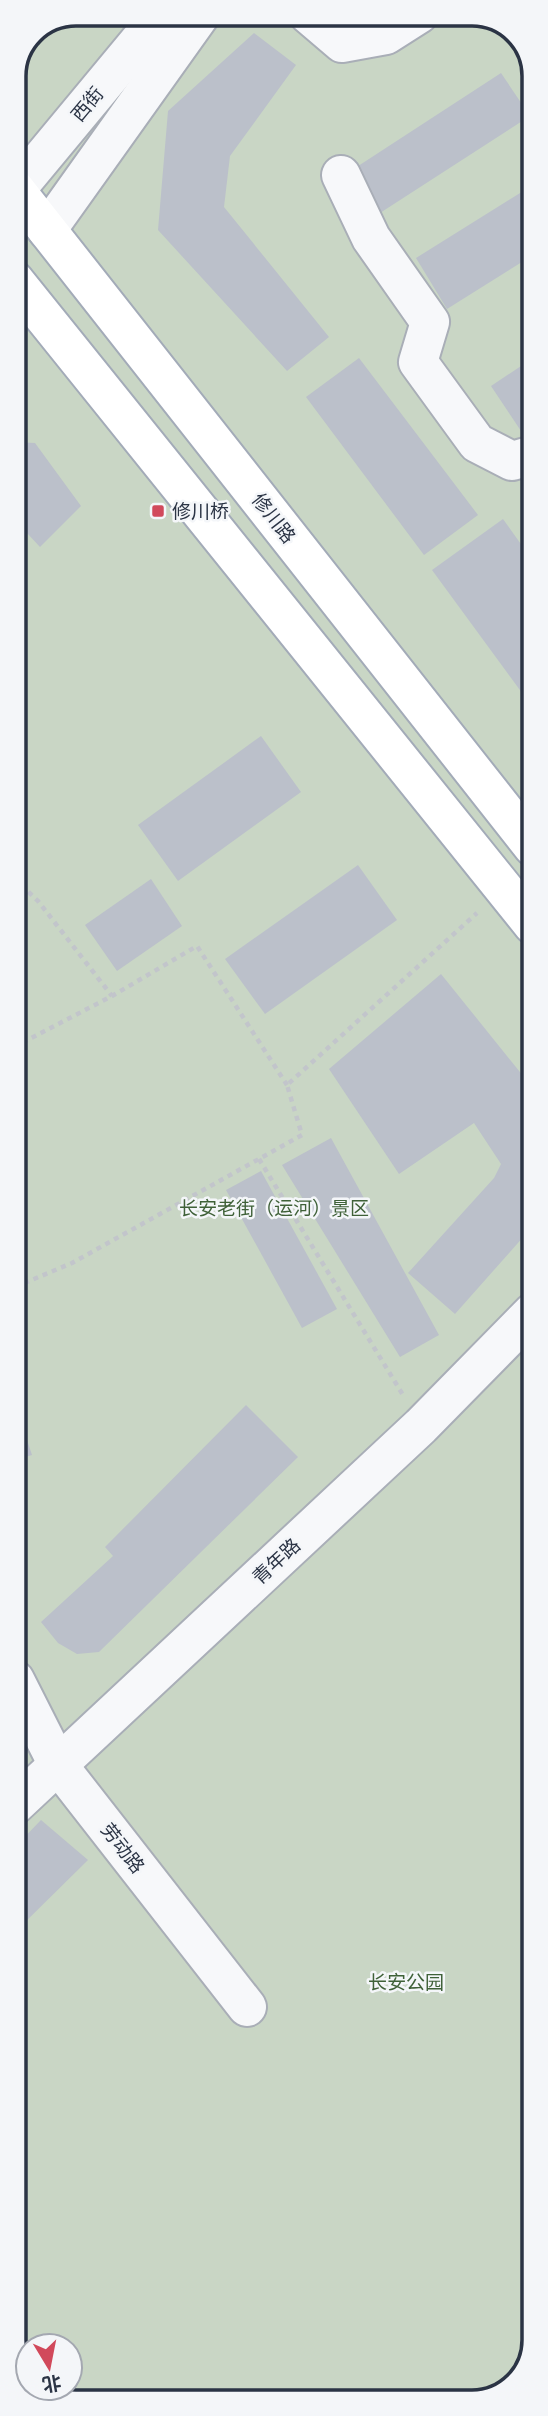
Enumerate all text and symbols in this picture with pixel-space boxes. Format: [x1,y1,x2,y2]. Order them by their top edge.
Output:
street label: 西街 [66,82,108,126]
street label: 修川路 [248,489,300,547]
place label: 修川桥 [172,500,229,522]
marker: 修川桥 [150,503,166,519]
park label: 长安老街（运河）景区 [179,1197,369,1219]
street label: 青年路 [248,1534,304,1588]
street label: 劳动路 [97,1819,149,1877]
park label: 长安公园 [368,1971,444,1993]
north arrow [14,2332,84,2402]
text: 北 [41,2371,63,2396]

